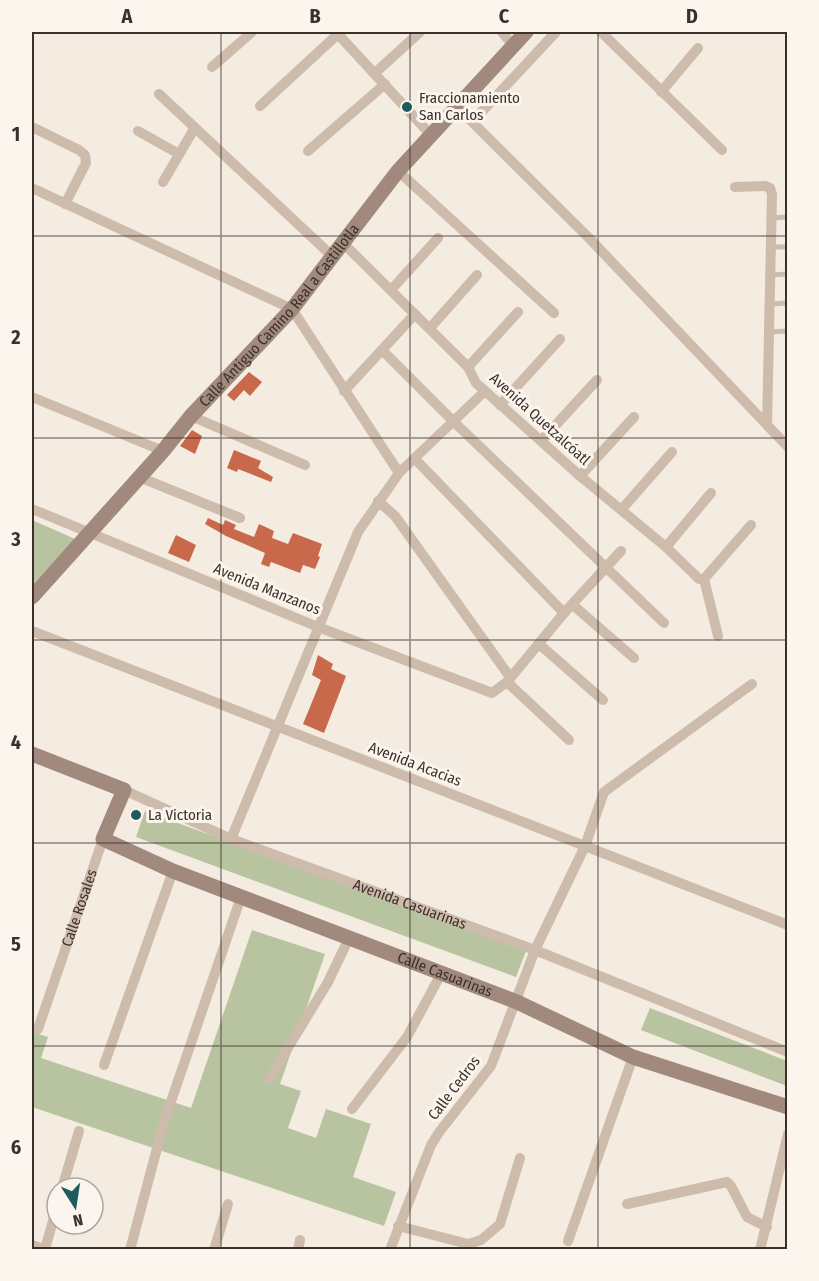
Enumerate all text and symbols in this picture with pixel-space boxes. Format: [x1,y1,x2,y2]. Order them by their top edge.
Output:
text: A [121,4,134,28]
text: B [309,4,321,28]
text: C [499,4,510,28]
text: D [686,4,698,28]
place label: Fraccionamiento San Carlos [419,89,520,124]
marker: Fraccionamiento San Carlos [400,100,414,114]
text: 1 [12,122,20,146]
street label: Calle Antiguo Camino Real a Castillotla [195,220,363,411]
text: 2 [10,325,21,349]
street label: Avenida Quetzalcóatl [486,369,594,469]
text: 3 [10,527,21,551]
street label: Avenida Manzanos [211,559,323,619]
text: 4 [11,730,21,754]
street label: Avenida Acacias [366,738,464,790]
place label: La Victoria [148,806,212,824]
marker: La Victoria [129,808,143,822]
street label: Calle Rosales [58,867,101,949]
street label: Avenida Casuarinas [351,875,469,933]
text: 5 [11,932,21,956]
street label: Calle Casuarinas [395,948,495,1001]
street label: Calle Cedros [424,1052,484,1124]
text: 6 [11,1135,21,1159]
north arrow [45,1176,105,1236]
text: N [71,1210,85,1230]

